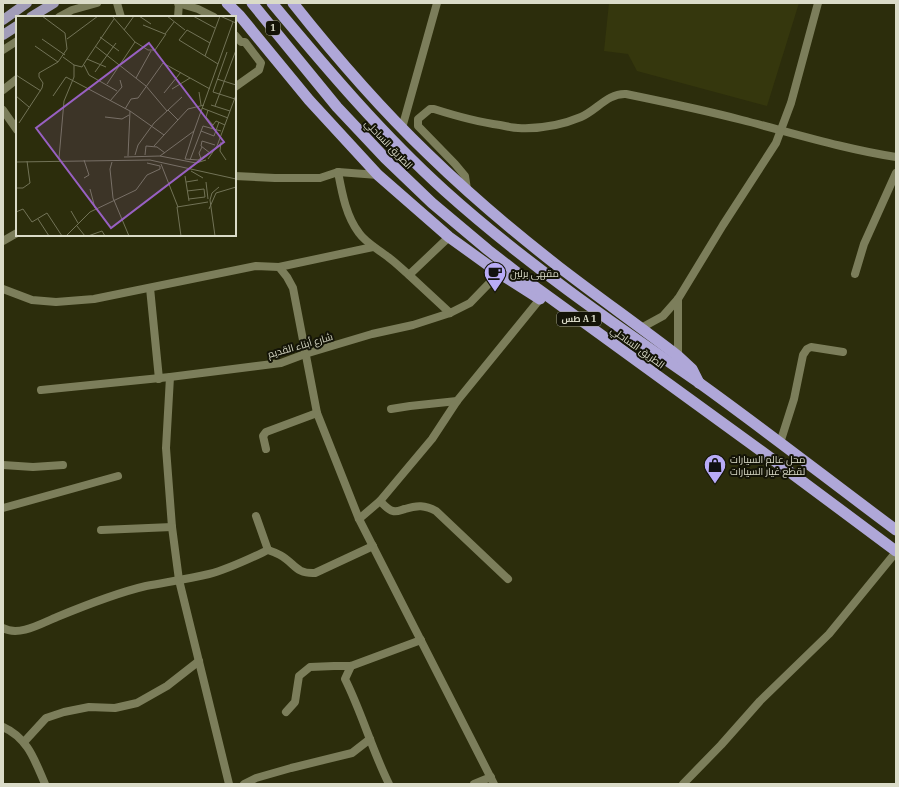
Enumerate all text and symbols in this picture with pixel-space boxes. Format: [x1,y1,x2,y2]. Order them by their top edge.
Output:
inset map [16,16,236,236]
road number: 1 [266,21,280,35]
street label: الطريق الساحلي [361,117,415,172]
cafe icon: مقهى برلين [482,260,508,293]
place label: مقهى برلين [510,267,559,280]
road number: طس A 1 [557,312,601,326]
street label: الطريق الساحلي [608,323,667,372]
street label: شارع أبناء القديم [266,330,334,362]
shop icon: محل عالم السيارات لقطع غيار السيارات [702,452,728,485]
place label: محل عالم السيارات لقطع غيار السيارات [730,453,805,478]

